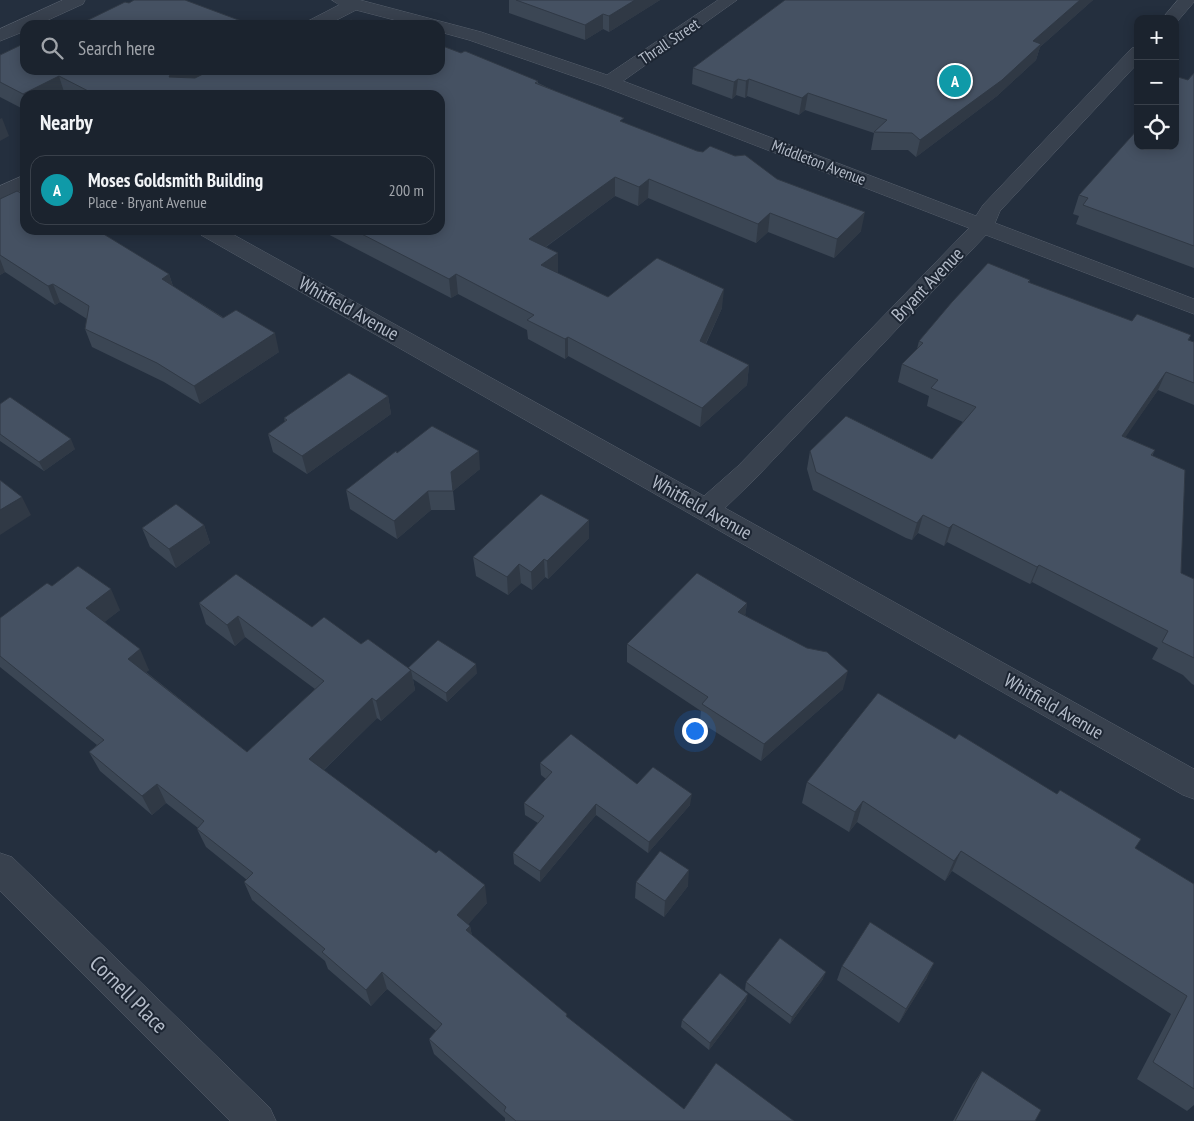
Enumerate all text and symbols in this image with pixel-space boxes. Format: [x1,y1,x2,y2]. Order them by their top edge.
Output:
street label: Thrall Street [635,13,704,69]
map controls [1134,15,1179,150]
button: + [1134,15,1179,60]
search box [20,20,445,75]
icon: search [38,34,66,62]
text: Search here [78,36,155,60]
button: − [1134,60,1179,105]
pin: A [939,62,971,100]
button: locate [1134,105,1179,150]
text: Nearby [40,109,93,136]
street label: Middleton Avenue [769,135,869,189]
text: Moses Goldsmith Building [88,168,263,192]
text: A [53,180,61,200]
text: 200 m [389,180,424,200]
text: Place · Bryant Avenue [88,192,207,212]
street label: Bryant Avenue [886,242,968,326]
street label: Whitfield Avenue [295,271,403,345]
street label: Whitfield Avenue [648,470,756,544]
street label: Whitfield Avenue [1000,668,1108,744]
your location [682,718,708,744]
street label: Cornell Place [84,949,174,1039]

